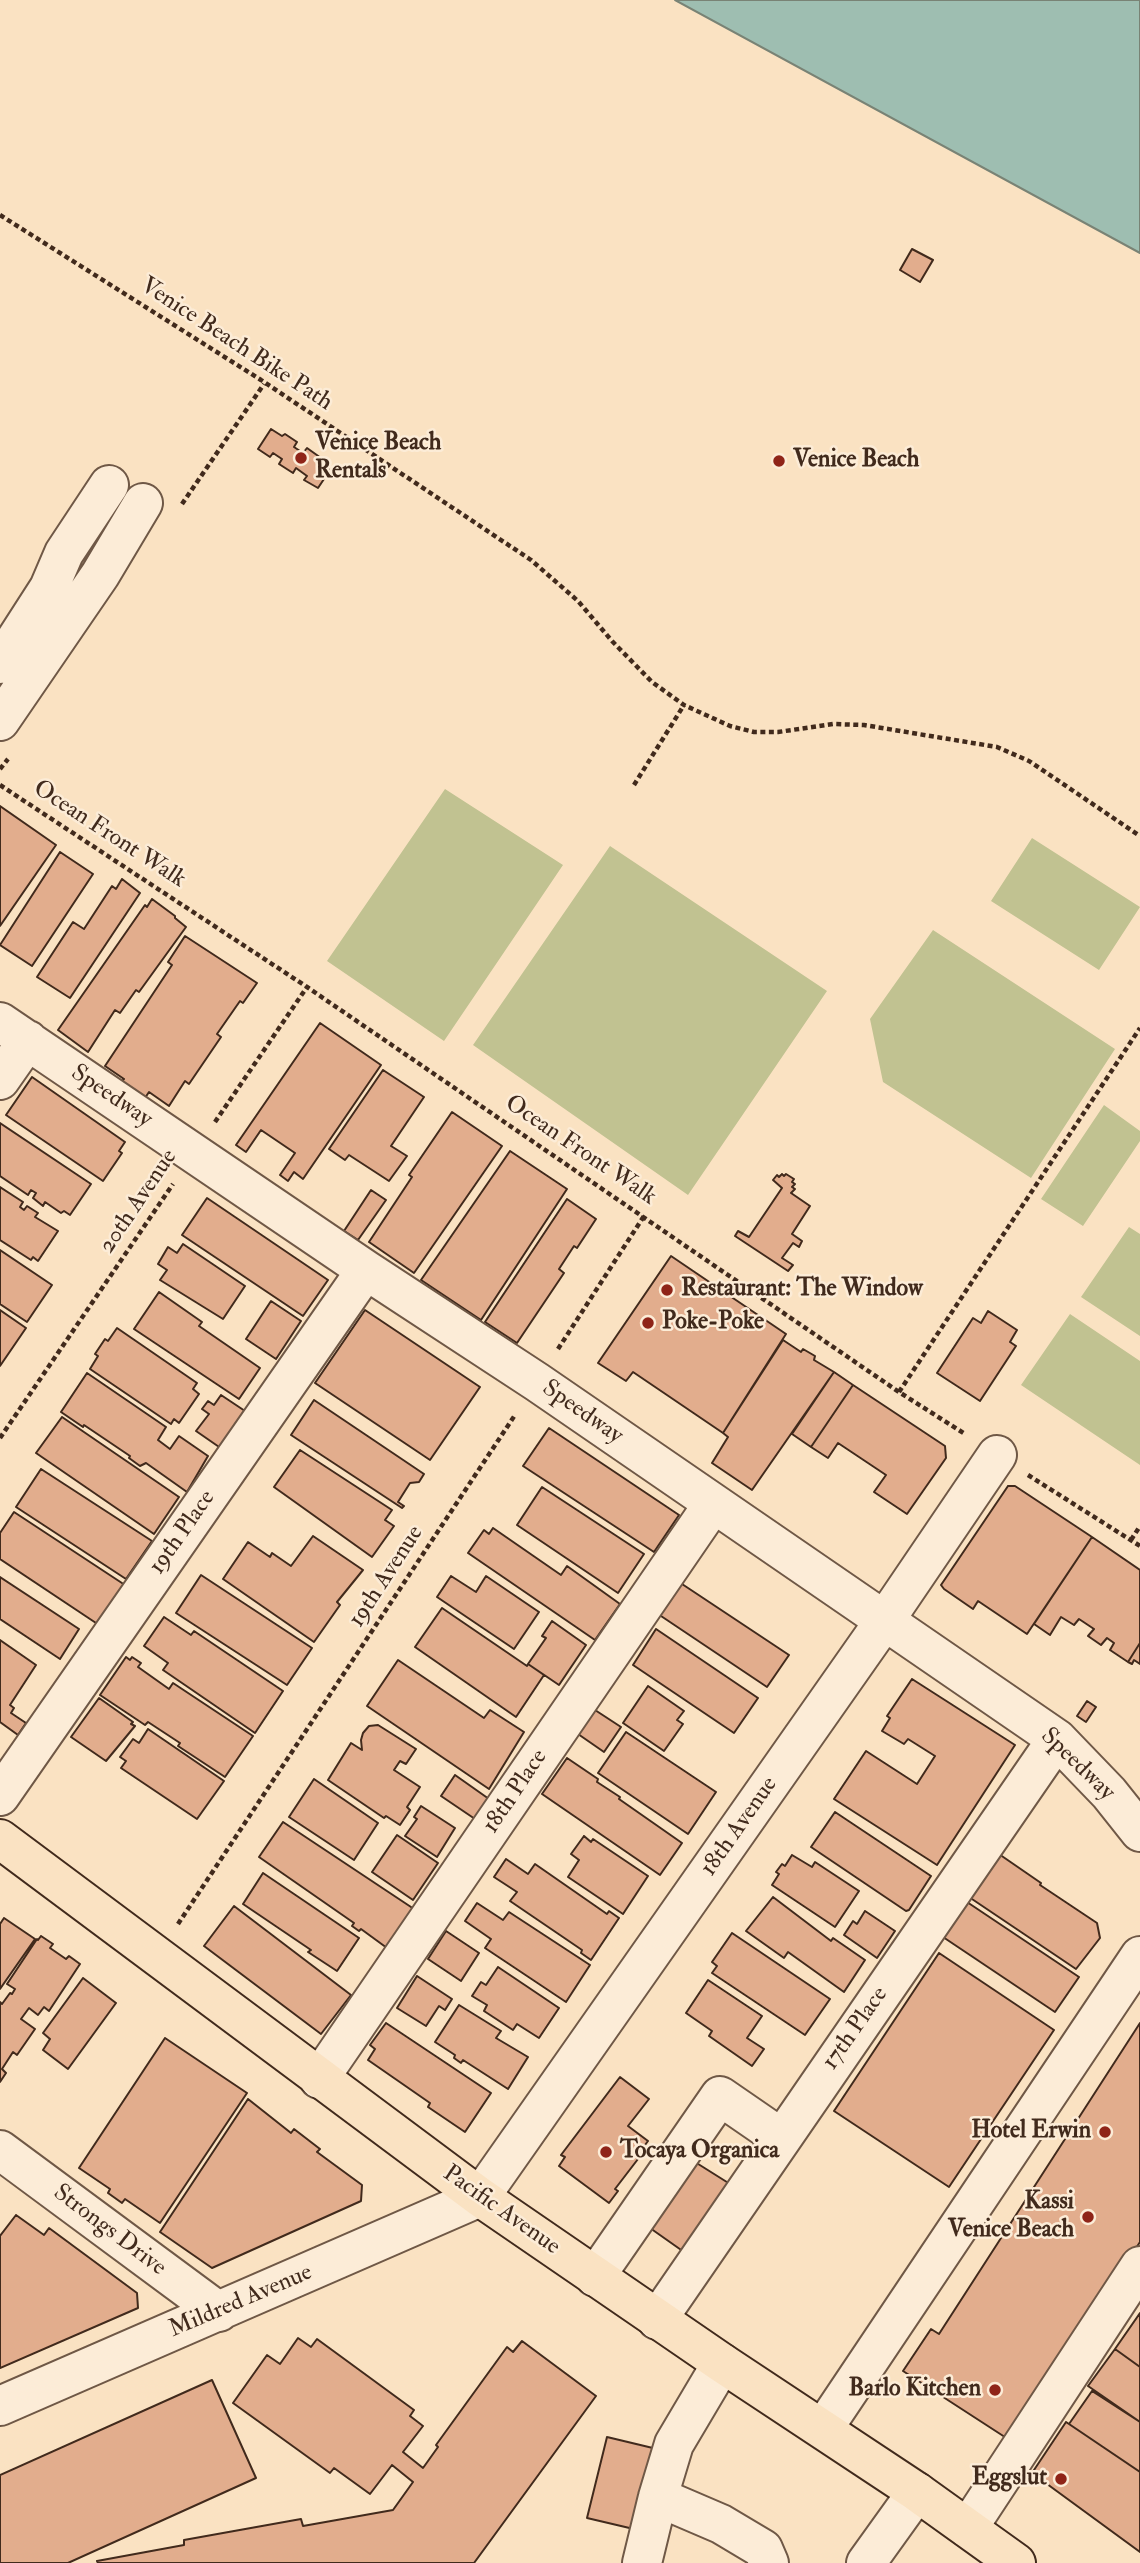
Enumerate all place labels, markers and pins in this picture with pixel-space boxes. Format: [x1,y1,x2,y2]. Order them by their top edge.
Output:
place label: Venice Beach Rentals [315,430,441,486]
place label: Venice Beach [793,447,919,475]
marker: Venice Beach Rentals [293,450,309,466]
marker: Venice Beach [771,453,787,469]
place label: Restaurant: The Window [681,1276,923,1304]
marker: Restaurant: The Window [659,1282,675,1298]
place label: Poke-Poke [662,1309,764,1337]
marker: Poke-Poke [640,1315,656,1331]
place label: Hotel Erwin [971,2118,1091,2146]
marker: Hotel Erwin [1097,2124,1113,2140]
place label: Tocaya Organica [620,2138,779,2166]
marker: Tocaya Organica [598,2144,614,2160]
place label: Kassi Venice Beach [948,2189,1074,2245]
marker: Kassi Venice Beach [1080,2209,1096,2225]
place label: Barlo Kitchen [849,2376,981,2404]
marker: Barlo Kitchen [987,2382,1003,2398]
place label: Eggslut [972,2465,1047,2493]
marker: Eggslut [1053,2471,1069,2487]

